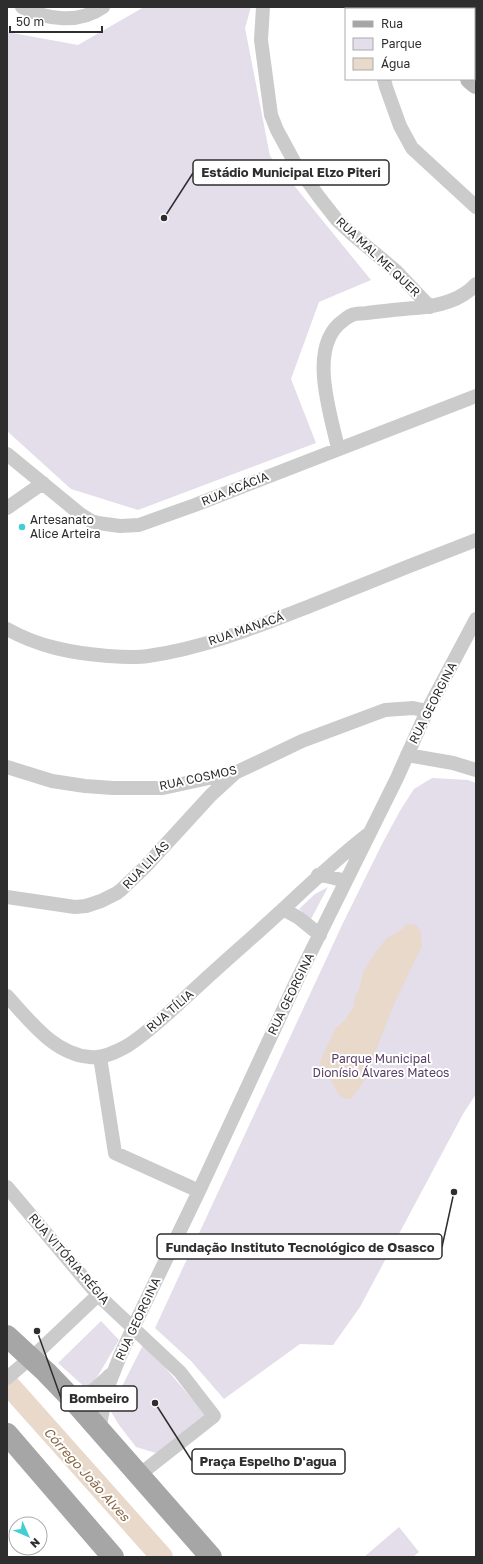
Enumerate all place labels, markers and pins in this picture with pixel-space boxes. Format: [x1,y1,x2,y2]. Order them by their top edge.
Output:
callout: Estádio Municipal Elzo Piteri [193,160,389,185]
place label: Artesanato Alice Arteira [30,512,101,541]
marker: Artesanato Alice Arteira [17,522,27,532]
callout: Fundação Instituto Tecnológico de Osasco [157,1234,442,1259]
callout: Bombeiro [61,1386,137,1411]
callout: Praça Espelho D'agua [192,1449,345,1474]

